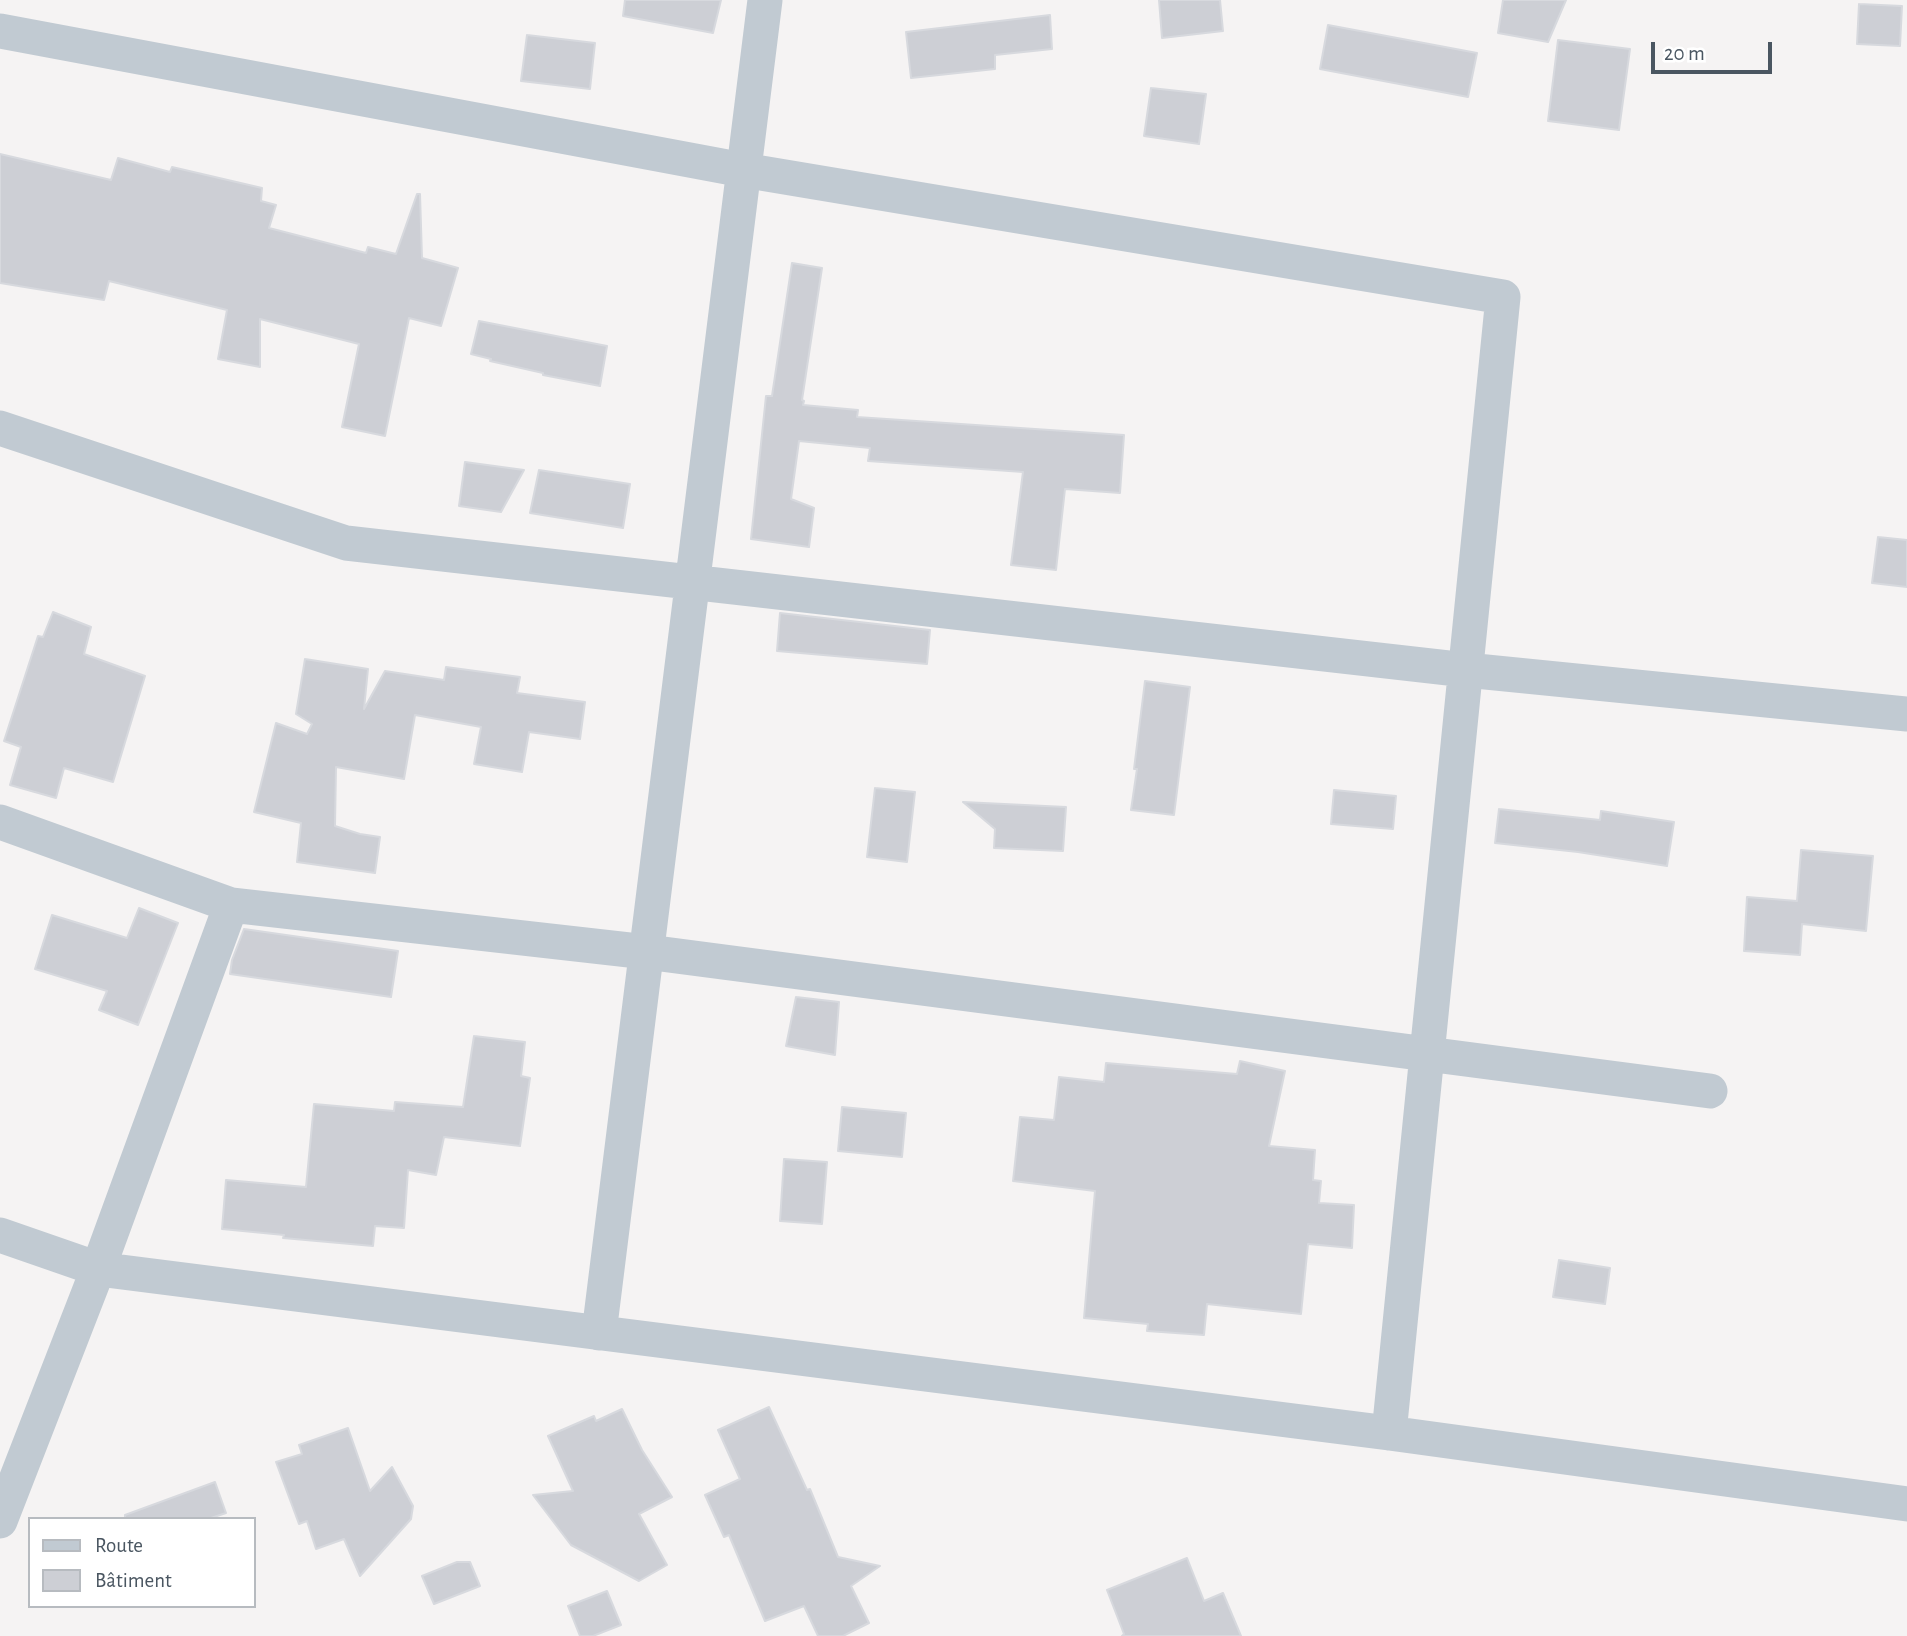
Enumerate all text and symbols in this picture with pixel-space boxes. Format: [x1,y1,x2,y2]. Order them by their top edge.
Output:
scale bar [1655,28,1776,72]
text: 20 m [1664,43,1705,64]
legend [28,1517,256,1608]
text: Route [95,1535,143,1556]
text: Bâtiment [95,1570,172,1591]

